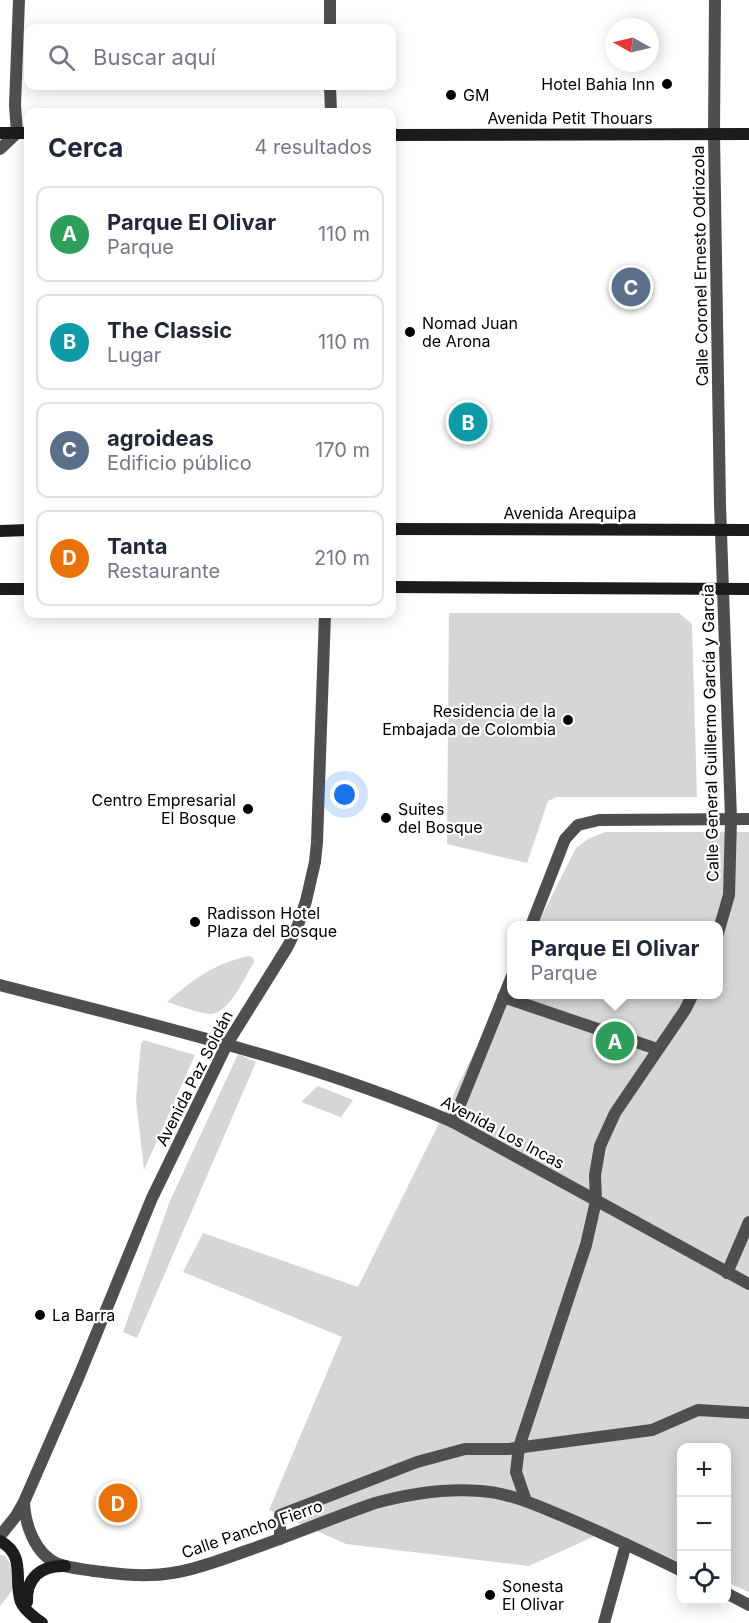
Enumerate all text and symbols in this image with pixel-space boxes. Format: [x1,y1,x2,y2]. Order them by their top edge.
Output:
north arrow [605,18,659,72]
search box [24,24,396,90]
icon: search [45,41,78,74]
text: Buscar aquí [93,44,216,70]
place label: Hotel Bahia Inn [541,74,655,94]
marker: Hotel Bahia Inn [660,77,674,91]
place label: GM [463,85,489,105]
marker: GM [444,88,458,102]
street label: Avenida Petit Thouars [487,108,653,128]
text: Cerca [48,132,123,163]
text: 4 resultados [254,135,372,159]
street label: Calle Coronel Ernesto Odriozola [688,145,712,387]
text: Parque El Olivar [107,209,276,235]
text: A [62,222,77,246]
text: 110 m [318,222,370,246]
text: Parque [107,235,174,259]
pin: C [612,264,650,310]
place label: Nomad Juan de Arona [422,313,518,351]
text: The Classic [107,317,232,343]
marker: Nomad Juan de Arona [403,325,417,339]
text: B [63,330,76,354]
text: 110 m [318,330,370,354]
text: Lugar [107,343,161,367]
pin: B [448,400,488,444]
text: agroideas [107,425,214,451]
text: C [62,438,77,462]
text: 170 m [315,438,370,462]
text: Edificio público [107,451,252,475]
street label: Avenida Arequipa [504,503,636,523]
text: Tanta [107,533,167,559]
text: D [62,546,77,570]
text: 210 m [314,546,370,570]
text: Restaurante [107,559,220,583]
street label: Calle General Guillermo García y García [697,584,723,882]
place label: Residencia de la Embajada de Colombia [382,701,556,739]
marker: Residencia de la Embajada de Colombia [561,713,575,727]
your location [330,780,359,809]
place label: Centro Empresarial El Bosque [91,790,236,828]
place label: Suites del Bosque [398,799,483,837]
marker: Centro Empresarial El Bosque [241,802,255,816]
marker: Suites del Bosque [379,811,393,825]
place label: Radisson Hotel Plaza del Bosque [207,903,337,941]
marker: Radisson Hotel Plaza del Bosque [188,915,202,929]
popup [507,921,723,999]
text: Parque El Olivar [530,935,700,961]
text: Parque [530,961,597,985]
street label: Avenida Paz Soldán [151,1007,237,1149]
pin: A [596,1018,634,1064]
street label: Avenida Los Incas [438,1091,568,1173]
place label: La Barra [52,1305,115,1325]
marker: La Barra [33,1308,47,1322]
map controls [677,1443,731,1605]
button: + [677,1443,731,1497]
pin: D [98,1480,138,1526]
street label: Calle Pancho Fierro [179,1495,325,1563]
button: − [677,1497,731,1551]
button: locate [677,1551,731,1605]
place label: Sonesta El Olivar [502,1576,564,1614]
marker: Sonesta El Olivar [483,1588,497,1602]

